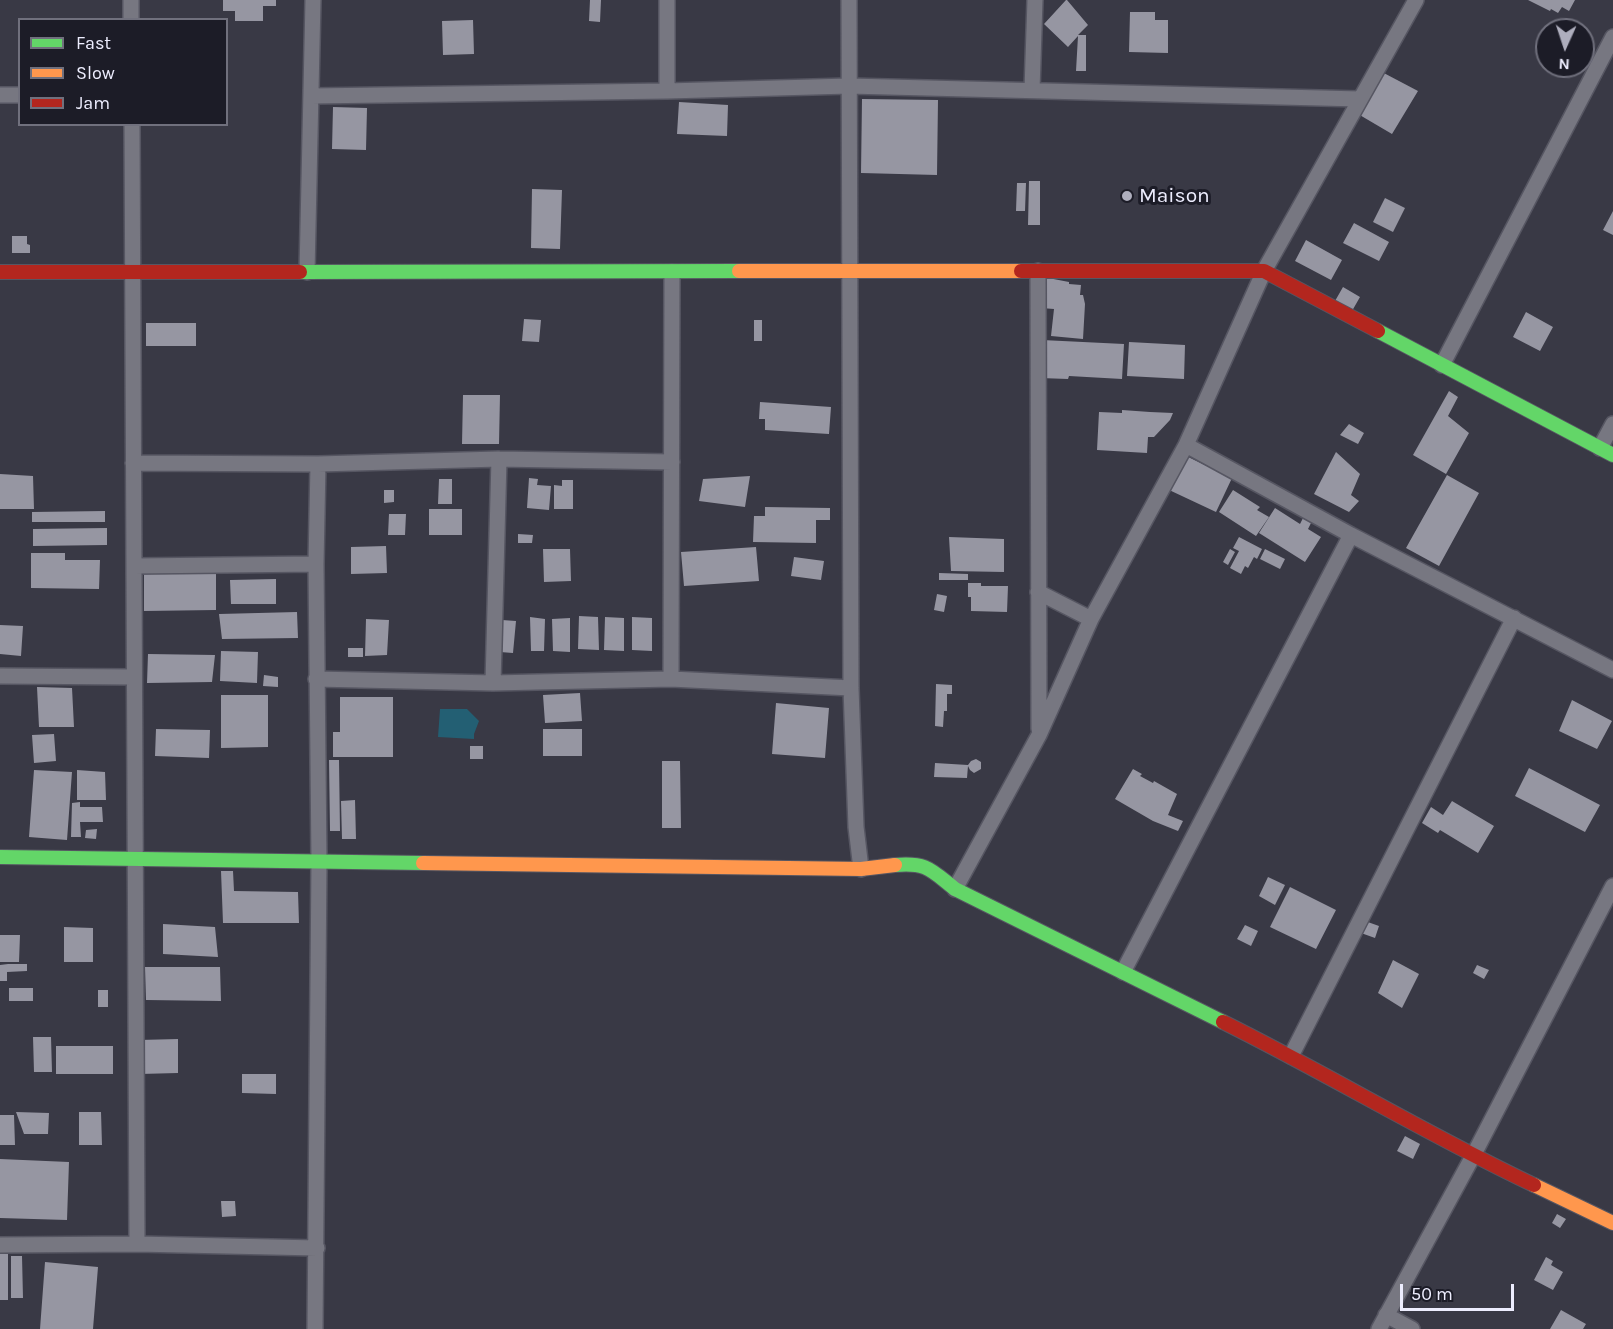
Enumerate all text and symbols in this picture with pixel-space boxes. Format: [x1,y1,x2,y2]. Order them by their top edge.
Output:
legend [18,18,228,126]
north arrow [1535,18,1595,78]
text: Fast [76,32,111,54]
text: N [1558,55,1570,74]
text: Slow [76,62,115,84]
text: Jam [76,92,110,114]
place label: Maison [1139,183,1210,209]
marker: Maison [1120,189,1134,203]
scale bar [1403,1272,1517,1310]
text: 50 m [1411,1283,1453,1305]

